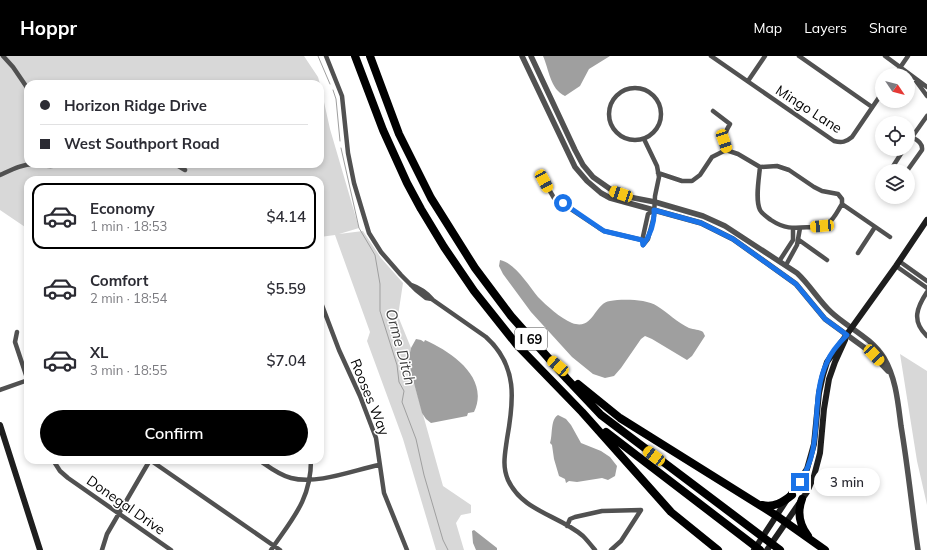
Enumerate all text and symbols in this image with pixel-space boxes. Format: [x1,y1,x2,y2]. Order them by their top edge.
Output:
text: Hoppr [20,16,77,40]
text: Map [753,19,782,37]
text: Layers [804,19,847,37]
text: Share [869,19,907,37]
north arrow [875,68,915,108]
map controls [875,68,915,204]
street label: Mingo Lane [772,81,846,137]
text: Horizon Ridge Drive [64,96,207,115]
button: locate [875,116,915,156]
car [714,128,734,154]
text: West Southport Road [64,134,220,153]
button: layers [875,164,915,204]
car [533,168,555,194]
car [608,184,634,204]
route start [554,194,572,212]
icon: car [42,198,78,234]
text: Economy [90,199,155,218]
text: $4.14 [266,207,306,226]
text: 1 min · 18:53 [90,218,167,234]
car [810,219,834,233]
icon: car [42,270,78,306]
text: Comfort [90,271,148,290]
text: $5.59 [266,279,306,298]
text: 2 min · 18:54 [90,290,167,306]
water label: Orme Ditch [382,307,420,388]
road number: I 69 [515,328,547,350]
icon: car [42,342,78,378]
car [861,342,887,368]
text: XL [90,343,108,362]
text: $7.04 [266,351,306,370]
car [545,354,571,378]
street label: Rooses Way [346,356,394,439]
text: 3 min · 18:55 [90,362,167,378]
button: Confirm [40,410,308,456]
car [641,444,667,468]
callout: 3 min [814,468,880,496]
street label: Donegal Drive [83,471,169,539]
route end [791,473,809,491]
text: 3 min [830,474,864,490]

